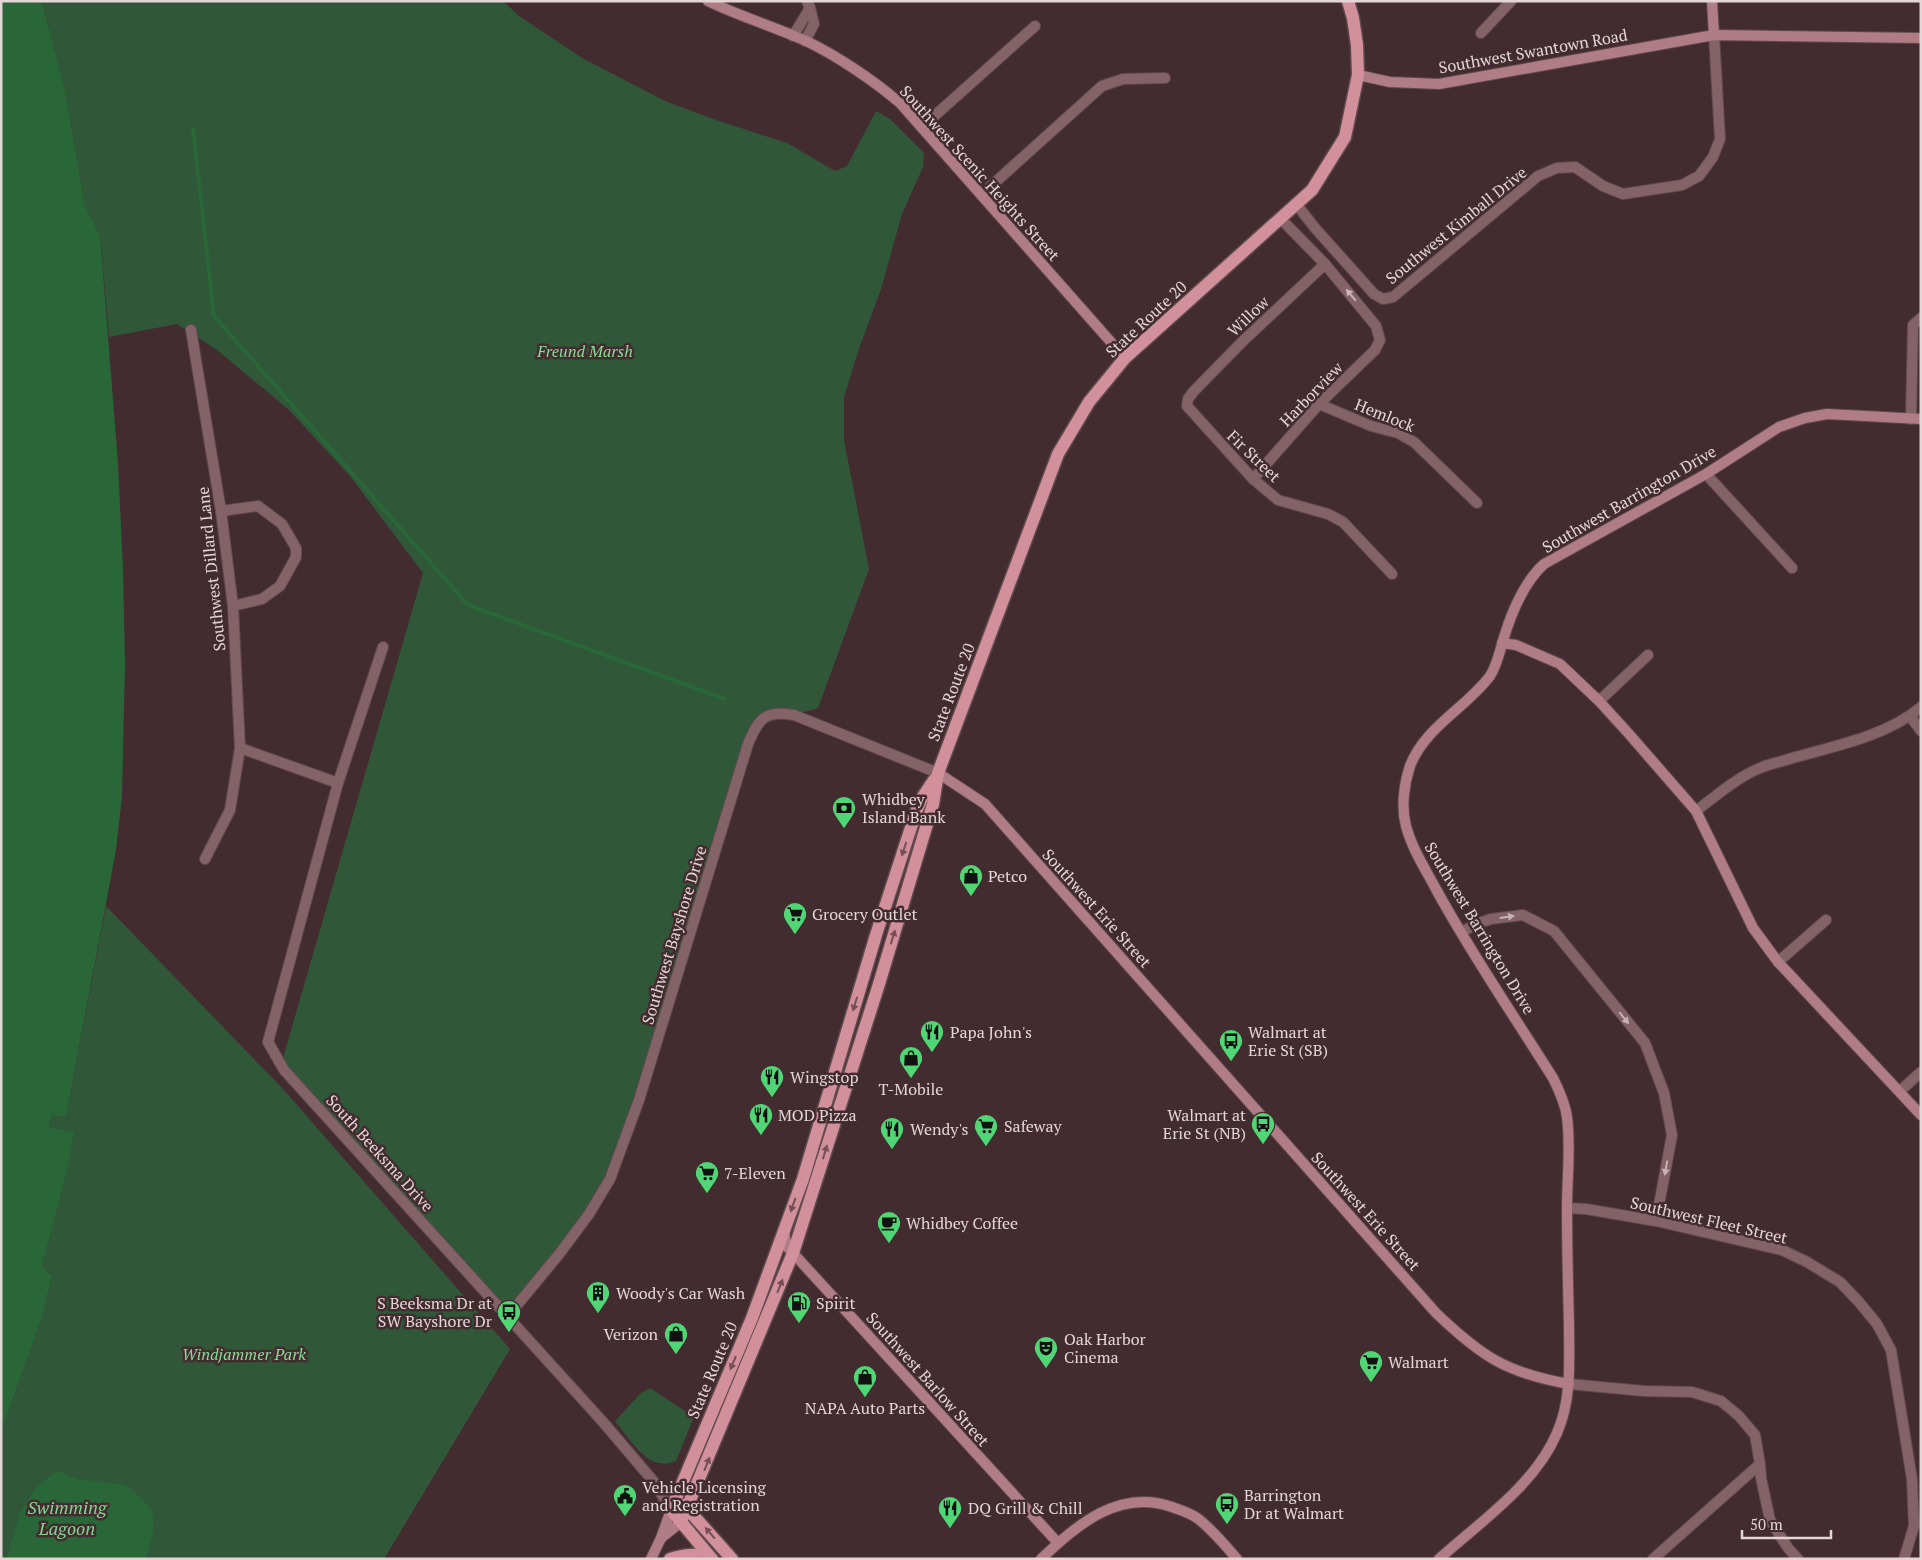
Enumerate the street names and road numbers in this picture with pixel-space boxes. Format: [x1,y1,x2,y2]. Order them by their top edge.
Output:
street label: Southwest Swantown Road [1437,24,1629,78]
street label: Southwest Scenic Heights Street [895,80,1065,266]
street label: Southwest Kimball Drive [1381,161,1531,289]
street label: State Route 20 [1101,276,1191,362]
street label: Willow [1222,291,1274,341]
street label: Harborview [1274,356,1348,431]
street label: Hemlock [1352,393,1419,437]
street label: Fir Street [1223,425,1286,487]
street label: Southwest Barrington Drive [1538,440,1720,558]
street label: Southwest Dillard Lane [191,486,231,652]
street label: State Route 20 [922,640,980,744]
street label: Southwest Barrington Drive [1420,838,1540,1018]
street label: Southwest Bayshore Drive [636,843,712,1027]
street label: Southwest Erie Street [1038,844,1156,972]
street label: South Beeksma Drive [321,1090,439,1216]
street label: Southwest Erie Street [1307,1147,1425,1275]
street label: Southwest Fleet Street [1628,1191,1790,1249]
street label: Southwest Barlow Street [862,1307,994,1451]
street label: State Route 20 [682,1318,742,1422]

